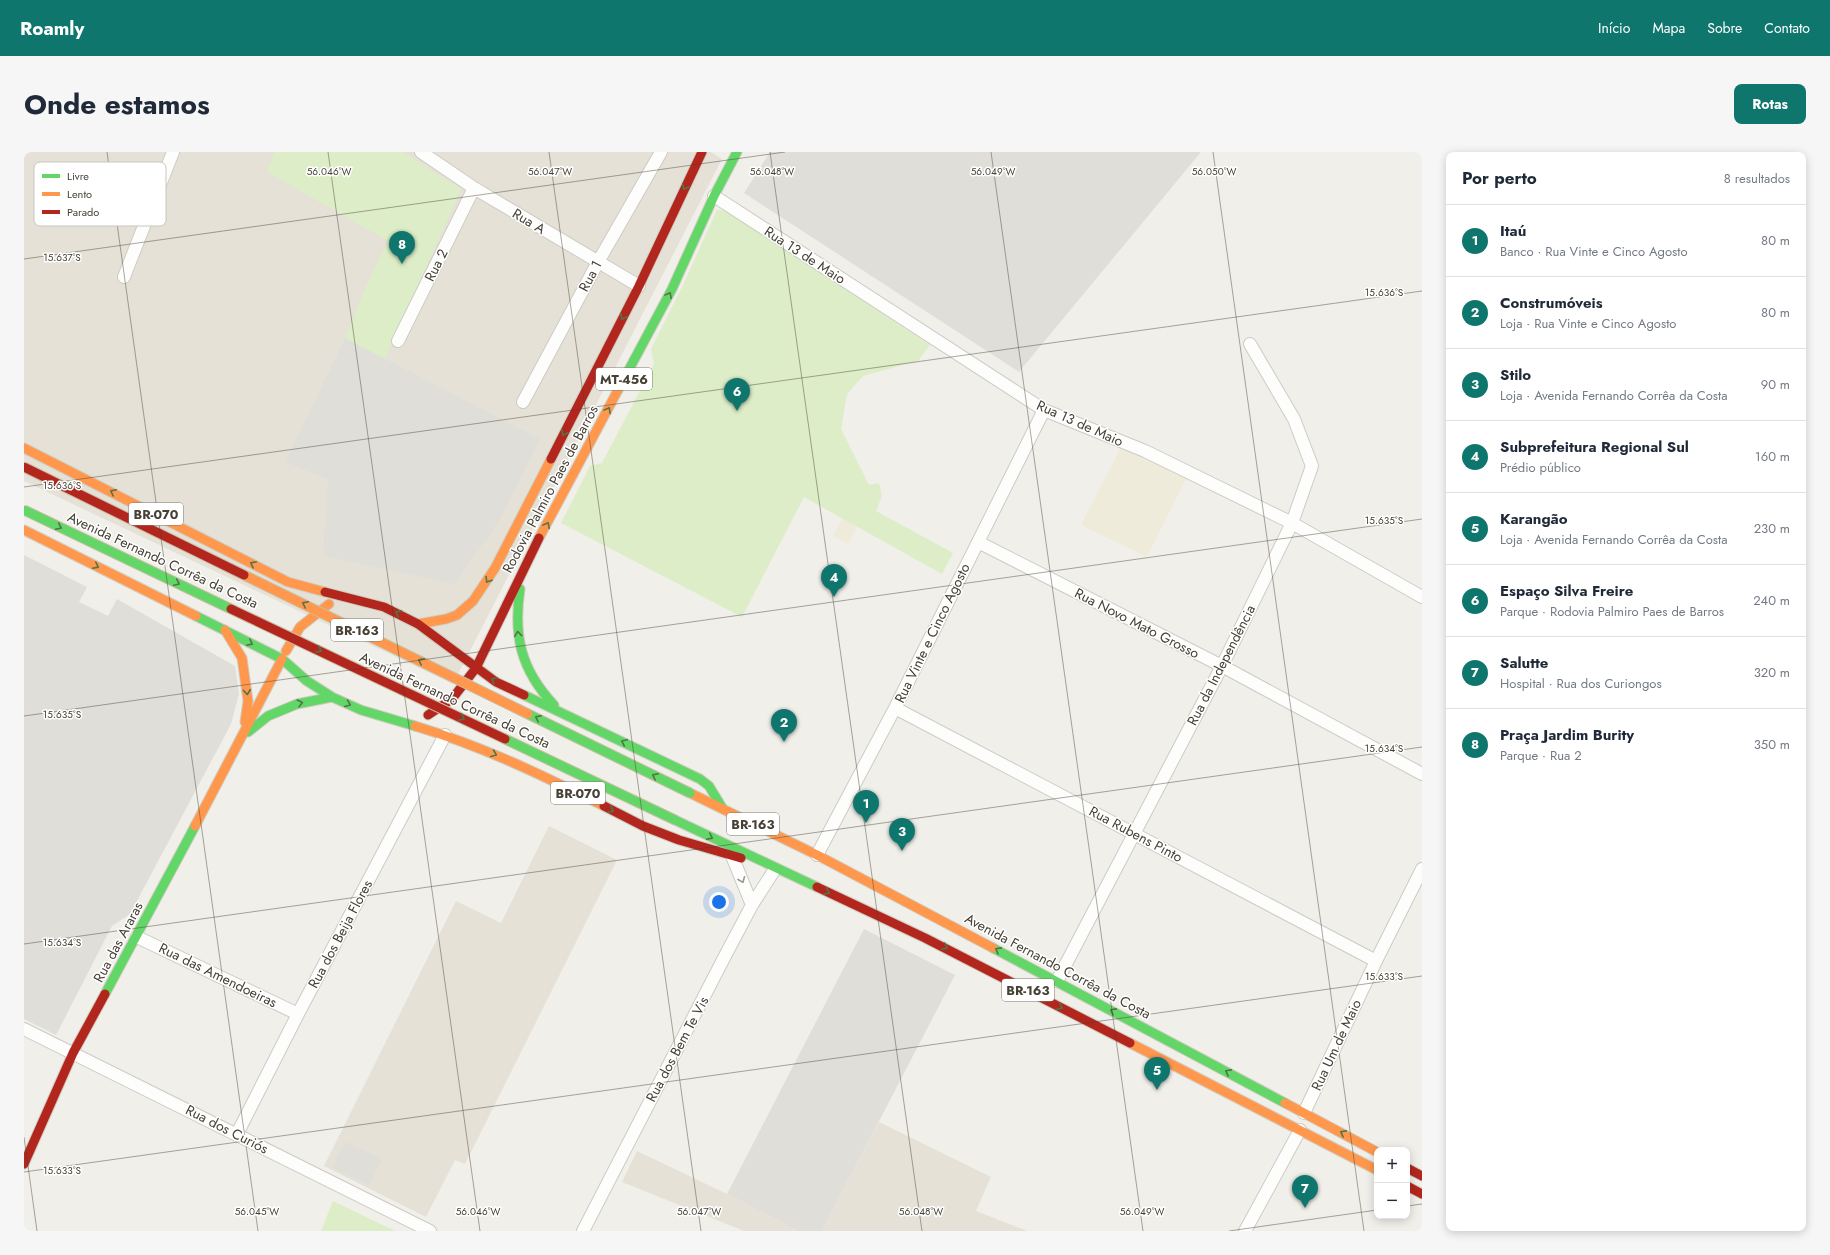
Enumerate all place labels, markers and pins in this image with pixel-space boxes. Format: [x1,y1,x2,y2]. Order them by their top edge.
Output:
pin: 8 [389,231,415,264]
pin: 6 [724,378,750,411]
pin: 4 [821,564,847,597]
pin: 2 [771,709,797,742]
pin: 1 [853,790,879,823]
pin: 3 [889,818,915,851]
pin: 5 [1144,1057,1170,1090]
pin: 7 [1292,1175,1318,1208]

